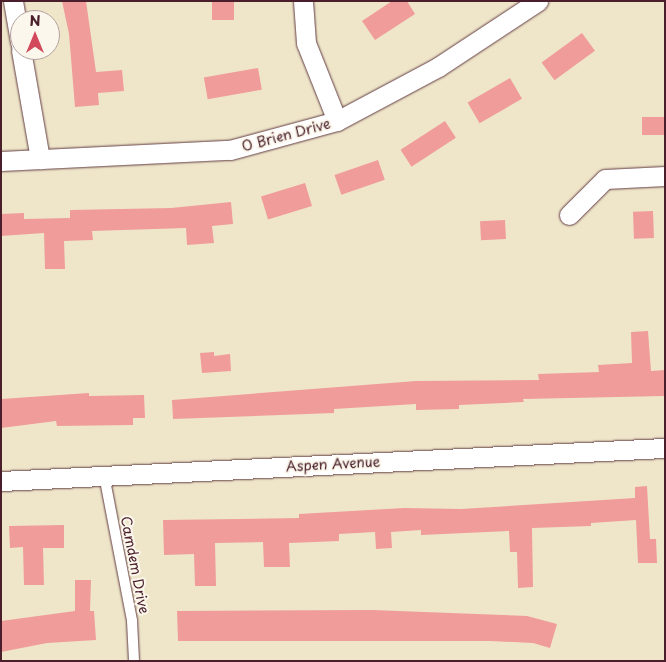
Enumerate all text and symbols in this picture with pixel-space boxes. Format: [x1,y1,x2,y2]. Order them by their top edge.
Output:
north arrow [10,10,60,60]
text: N [29,10,41,31]
street label: O Brien Drive [240,115,332,155]
street label: Aspen Avenue [285,453,381,475]
street label: Camdem Drive [117,514,153,616]

